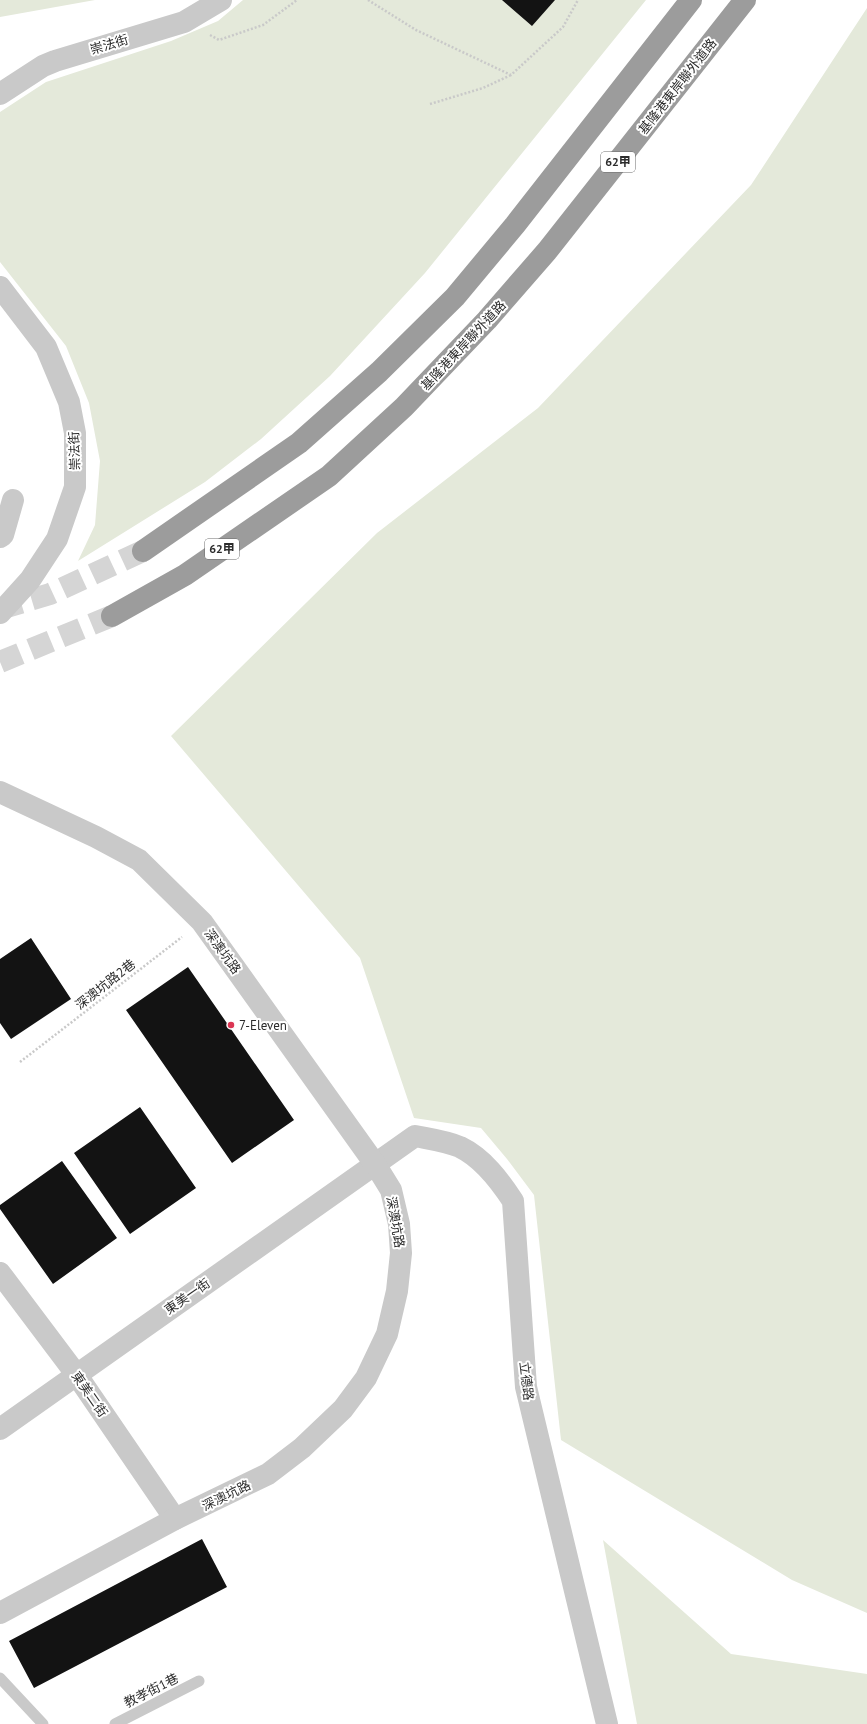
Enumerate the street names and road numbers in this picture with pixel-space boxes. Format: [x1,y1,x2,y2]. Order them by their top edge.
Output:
street label: 崇法街 [88,31,130,58]
street label: 基隆港東岸聯外道路 [635,35,720,138]
road number: 62甲 [601,152,635,172]
street label: 基隆港東岸聯外道路 [417,297,509,394]
street label: 崇法街 [65,431,84,471]
road number: 62甲 [205,539,239,559]
street label: 深澳坑路 [200,925,245,977]
street label: 深澳坑路2巷 [72,956,139,1013]
street label: 深澳坑路 [383,1195,408,1249]
street label: 東美一街 [161,1275,213,1318]
street label: 立德路 [516,1361,537,1401]
street label: 東美二街 [68,1368,111,1420]
street label: 深澳坑路 [199,1476,253,1514]
street label: 教孝街1巷 [121,1669,181,1711]

